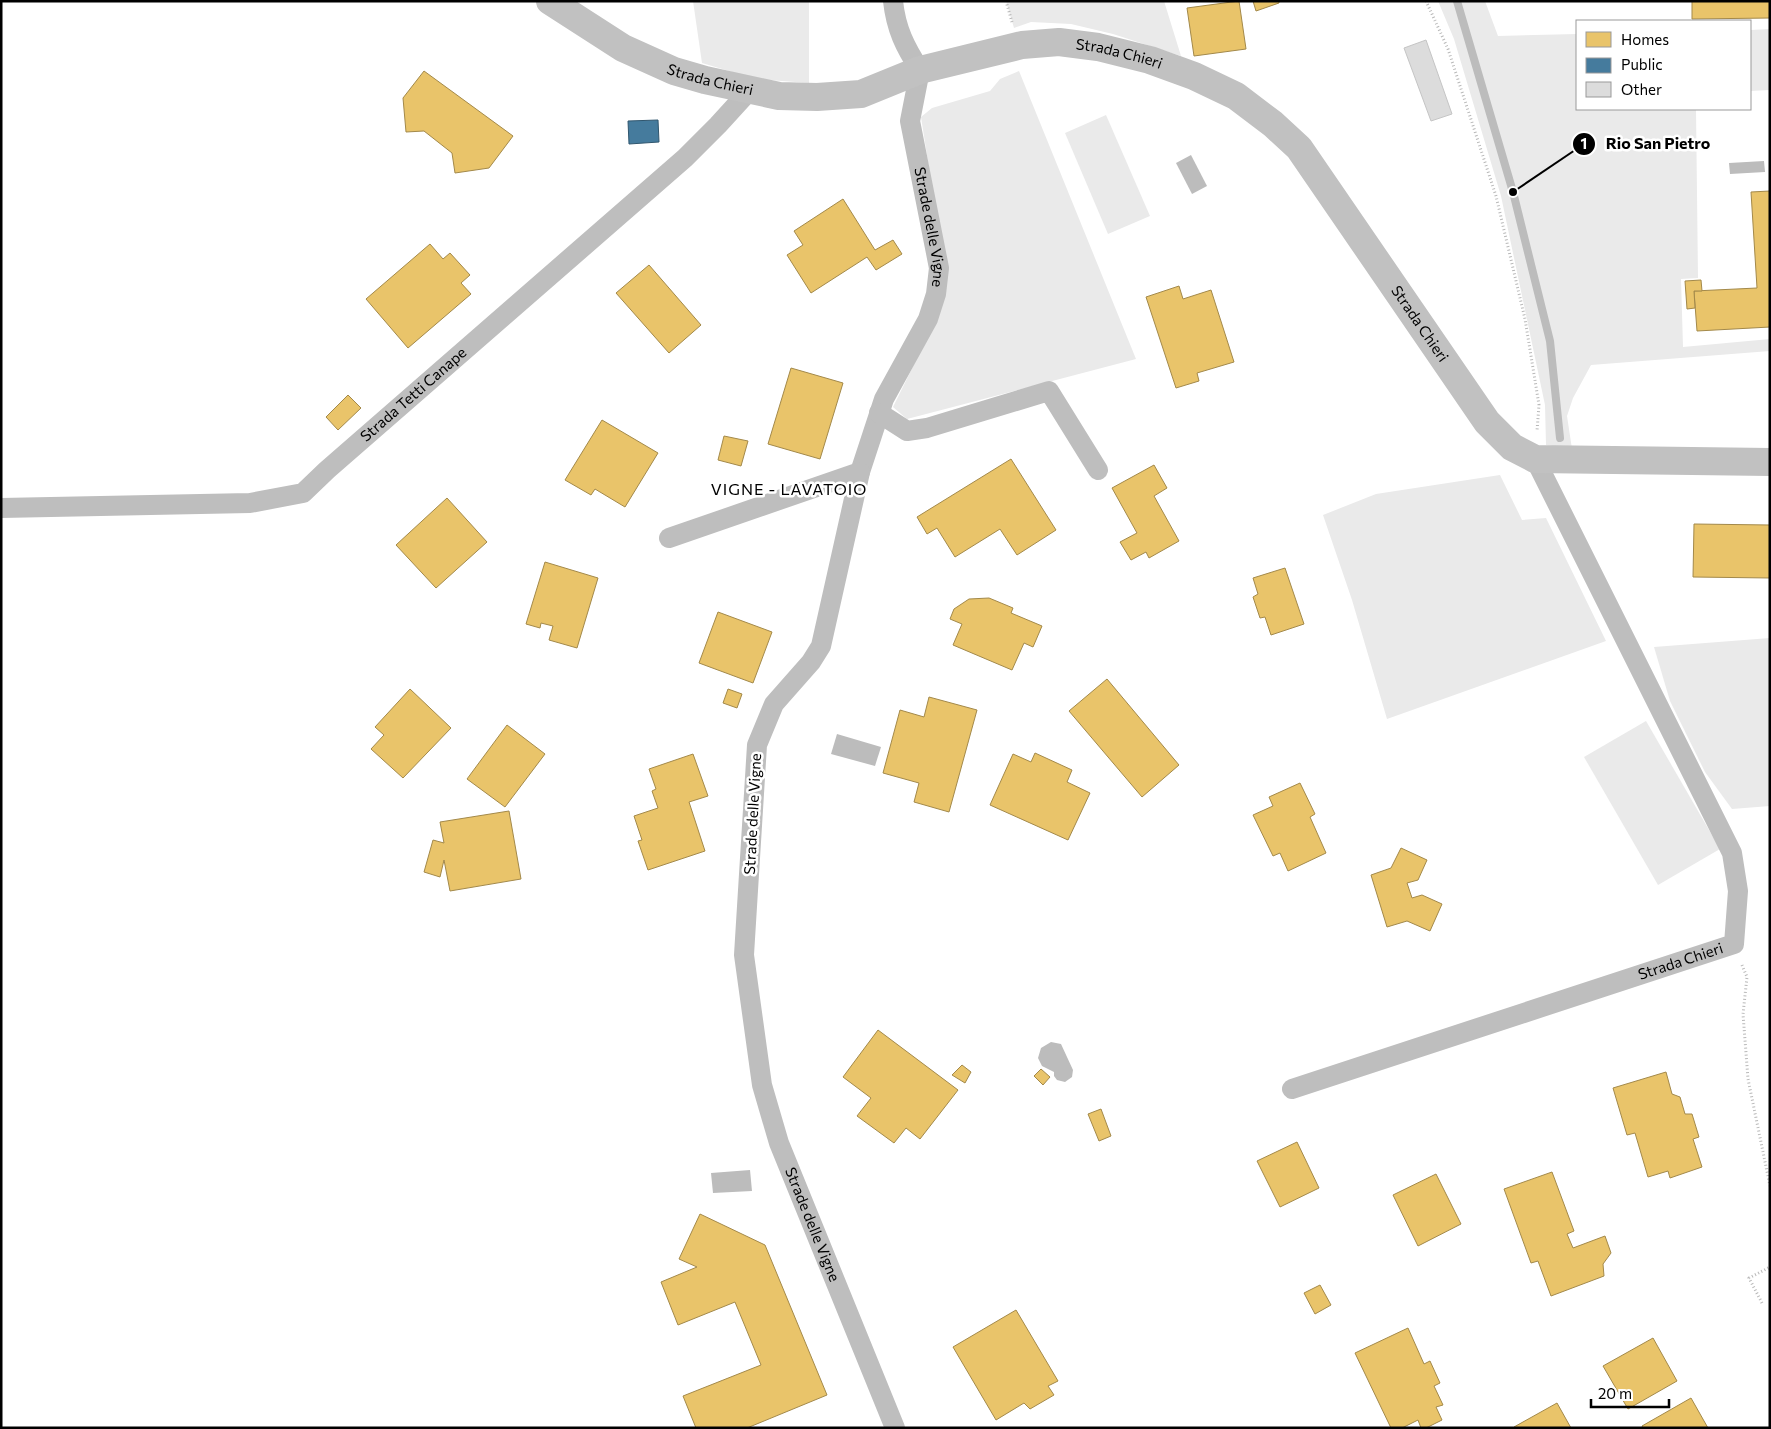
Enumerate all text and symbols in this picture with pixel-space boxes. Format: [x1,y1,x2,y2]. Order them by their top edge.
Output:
legend [1576,20,1751,110]
text: Homes [1621,30,1669,48]
street label: Strada Chieri [1075,34,1165,72]
text: Public [1621,55,1663,73]
street label: Strada Chieri [664,59,755,98]
text: Other [1621,80,1662,98]
callout: Rio San Pietro [1571,128,1721,159]
text: Rio San Pietro [1606,133,1711,152]
text: 1 [1581,134,1587,152]
street label: Strade delle Vigne [911,165,949,288]
street label: Strada Chieri [1388,282,1453,365]
street label: Strada Tetti Canape [356,343,470,445]
district label: VIGNE - LAVATOIO [711,479,867,498]
street label: Strade delle Vigne [740,753,764,875]
street label: Strada Chieri [1635,938,1725,983]
street label: Strade delle Vigne [782,1164,844,1284]
scale bar [1591,1376,1668,1408]
text: 20 m [1598,1384,1632,1402]

